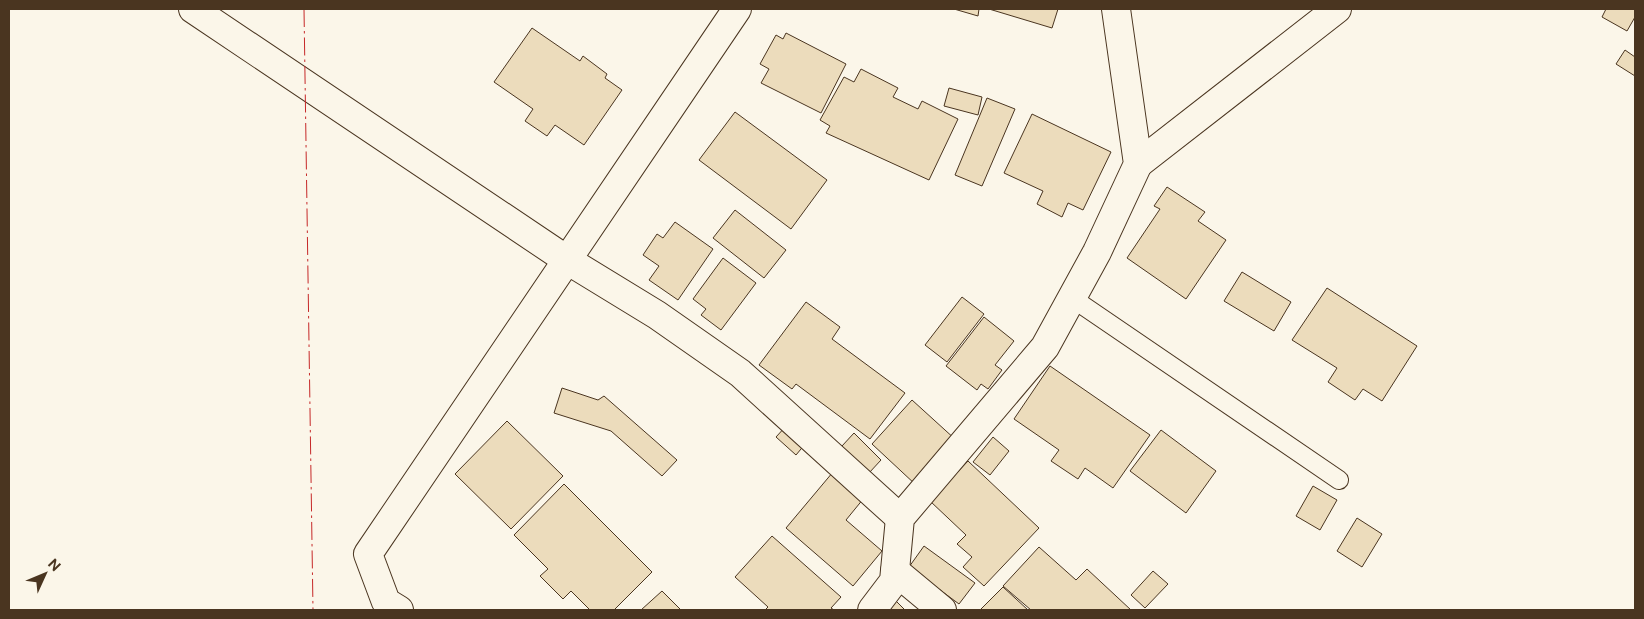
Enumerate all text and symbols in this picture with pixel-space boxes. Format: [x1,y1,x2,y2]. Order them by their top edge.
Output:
north arrow [20,549,70,599]
text: N [45,555,64,574]

